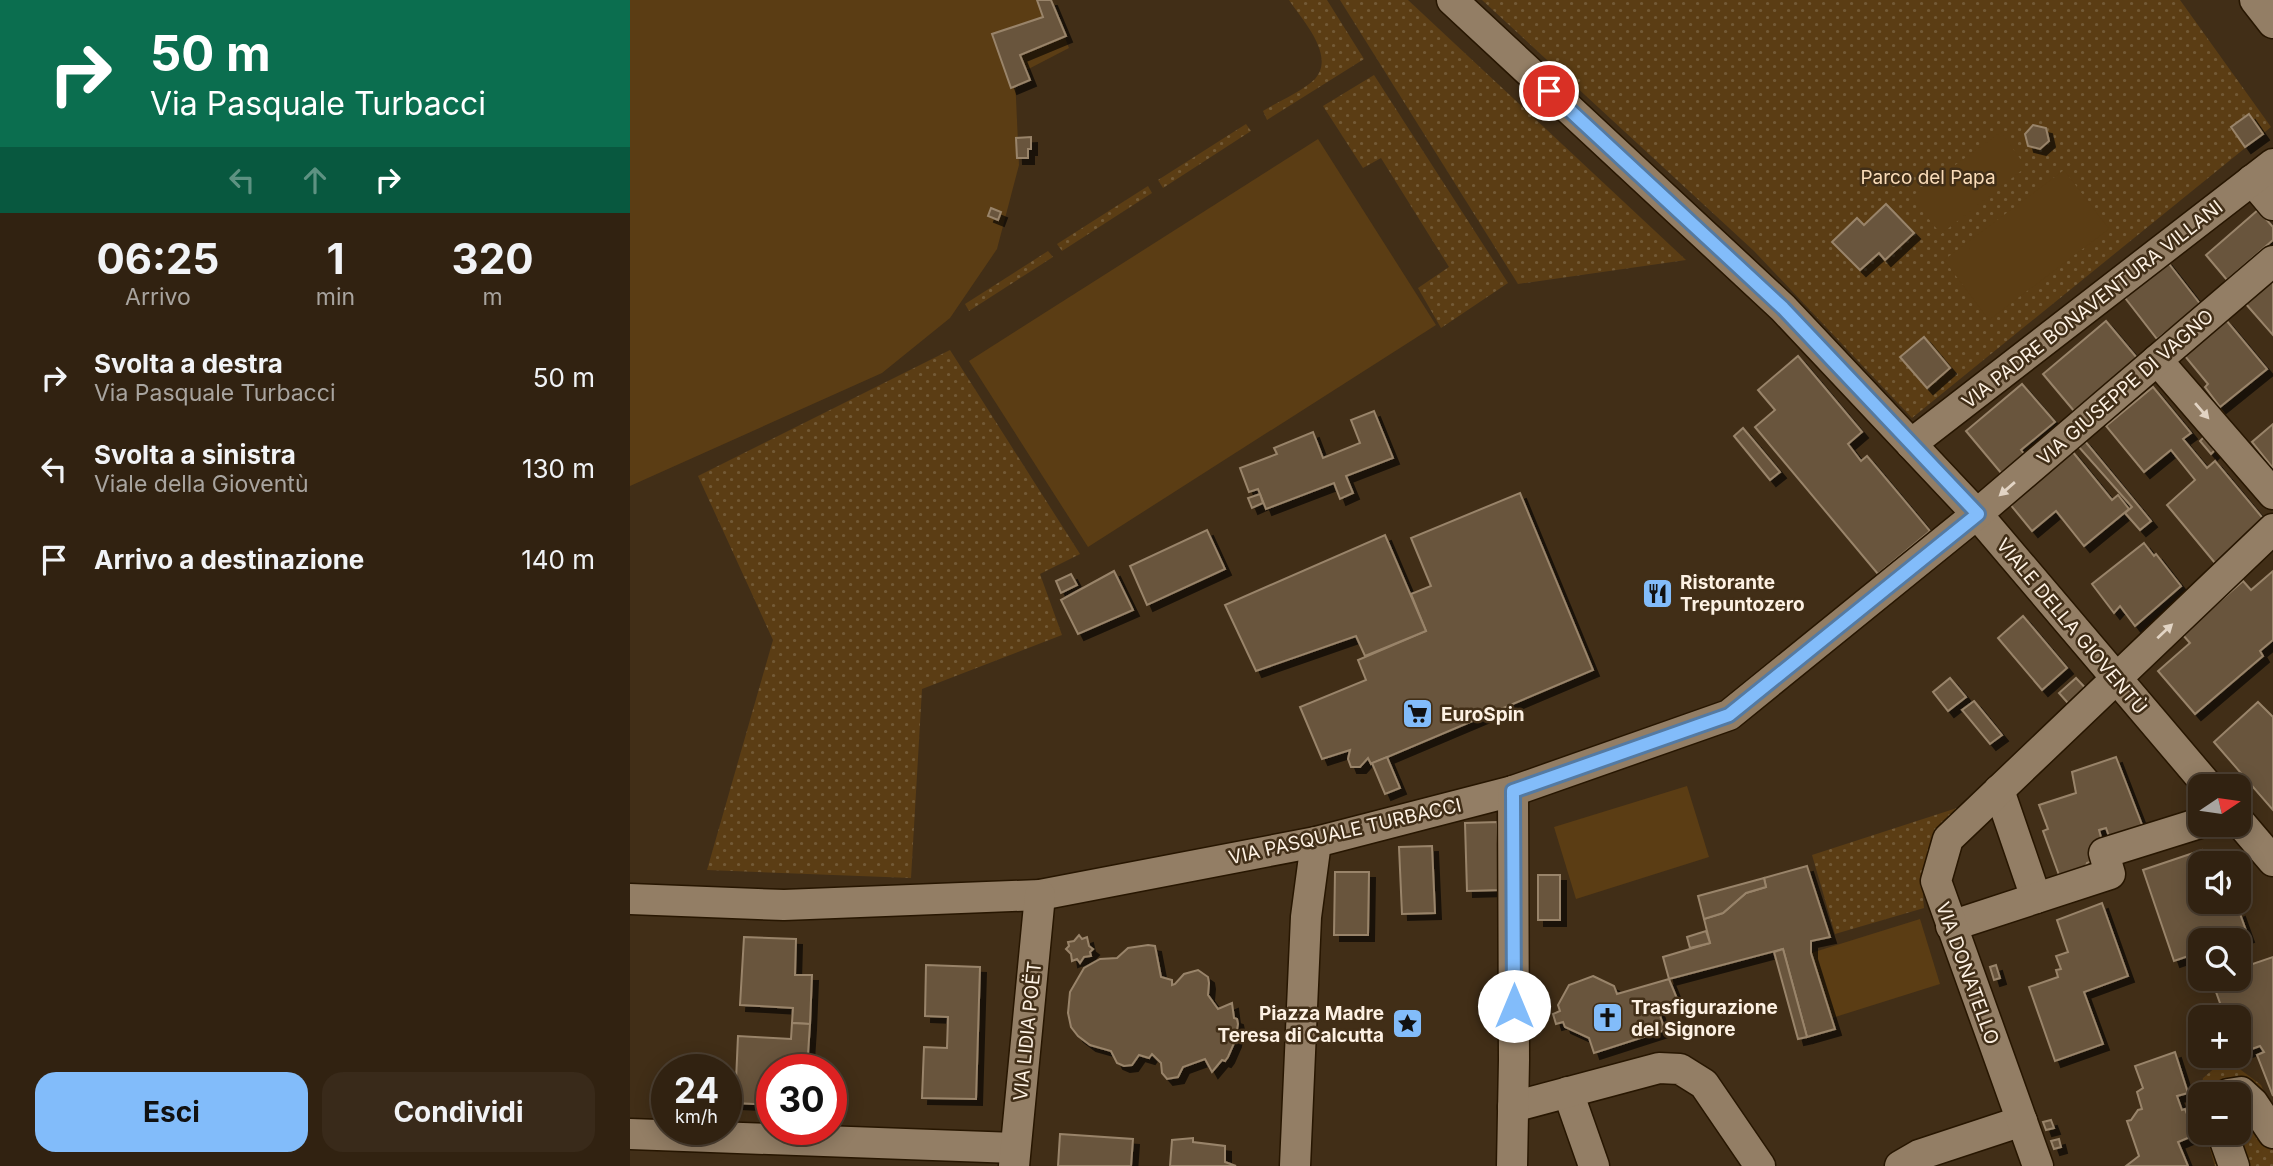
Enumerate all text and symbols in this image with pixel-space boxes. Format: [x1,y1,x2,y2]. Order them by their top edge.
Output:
text: 50 m [150,24,271,83]
icon: right [35,28,126,119]
pin [1519,61,1579,121]
icon: arrive [1530,72,1568,110]
text: Via Pasquale Turbacci [150,84,486,123]
icon: left [223,161,261,199]
icon: ahead [296,161,334,199]
icon: right [369,161,407,199]
park label: Parco del Papa [1860,166,1996,189]
street label: VIA PADRE BONAVENTURA VILLANI [1957,195,2227,413]
text: 06:25 [96,233,219,284]
text: 1 [326,233,345,284]
text: 320 [452,233,534,284]
text: Arrivo [125,283,191,311]
text: min [316,283,355,311]
text: m [482,283,503,311]
street label: VIA GIUSEPPE DI VAGNO [2032,305,2218,470]
text: Svolta a destra [94,348,283,379]
icon: right [35,359,73,397]
text: 50 m [533,362,595,393]
text: Via Pasquale Turbacci [94,379,335,407]
one-way arrow [2194,402,2210,420]
text: Svolta a sinistra [94,439,296,470]
icon: left [35,450,73,488]
text: 130 m [522,453,595,484]
text: Viale della Gioventù [94,470,309,498]
one-way arrow [1998,481,2015,496]
street label: VIALE DELLA GIOVENTÙ [1991,533,2153,719]
icon: arrive [35,541,73,579]
text: Arrivo a destinazione [94,544,364,575]
text: 140 m [521,544,595,575]
place label: Ristorante Trepuntozero [1680,571,1805,616]
restaurant icon: Ristorante Trepuntozero [1640,576,1674,610]
one-way arrow [2156,623,2173,639]
supermarket icon: EuroSpin [1401,697,1435,731]
place label: EuroSpin [1441,703,1525,726]
north arrow [2188,774,2250,836]
map controls [2188,774,2251,1145]
street label: VIA PASQUALE TURBACCI [1227,794,1464,869]
button: sound [2188,851,2251,914]
street label: VIA DONATELLO [1931,899,2004,1048]
button: search [2188,928,2251,991]
street label: VIA LIDIA POËT [1009,960,1046,1102]
position arrow [1477,969,1551,1043]
place label: Trasfigurazione del Signore [1631,996,1778,1041]
church icon: Trasfigurazione del Signore [1591,1001,1625,1035]
place label: Piazza Madre Teresa di Calcutta [1217,1002,1384,1047]
button: + [2188,1005,2251,1068]
place icon: Piazza Madre Teresa di Calcutta [1390,1007,1424,1041]
speed limit sign: 30 [756,1054,847,1145]
text: 24 [674,1069,719,1111]
button: Esci [35,1072,308,1152]
button: Condividi [322,1072,595,1152]
button: − [2188,1082,2251,1145]
text: km/h [675,1106,718,1127]

